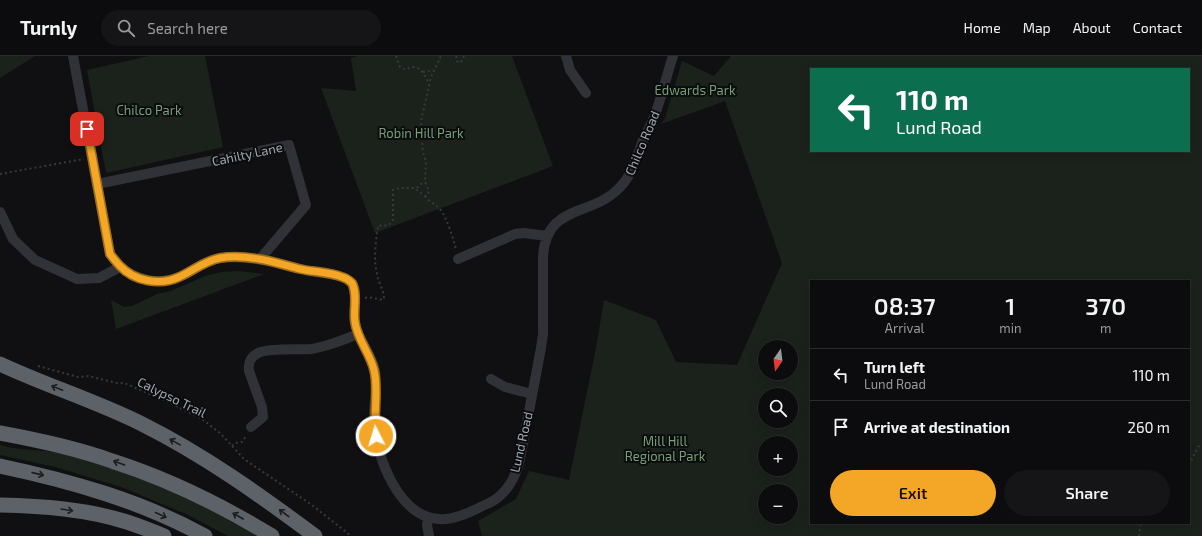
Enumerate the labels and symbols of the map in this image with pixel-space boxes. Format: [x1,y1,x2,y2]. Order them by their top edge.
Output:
park label: Edwards Park [654,82,736,98]
park label: Chilco Park [116,102,182,118]
street label: Chilco Road [621,108,663,178]
pin [70,112,104,146]
park label: Robin Hill Park [378,125,464,141]
street label: Cahilty Lane [210,139,284,169]
north arrow [758,340,798,380]
street label: Calypso Trail [135,373,209,421]
one-way arrow [51,383,63,391]
street label: Lund Road [506,410,536,474]
position arrow [355,415,397,457]
park label: Mill Hill Regional Park [625,433,706,464]
one-way arrow [169,438,181,445]
one-way arrow [114,459,126,467]
one-way arrow [31,471,44,478]
one-way arrow [60,506,73,514]
one-way arrow [278,509,289,517]
one-way arrow [155,512,167,519]
one-way arrow [232,512,244,520]

